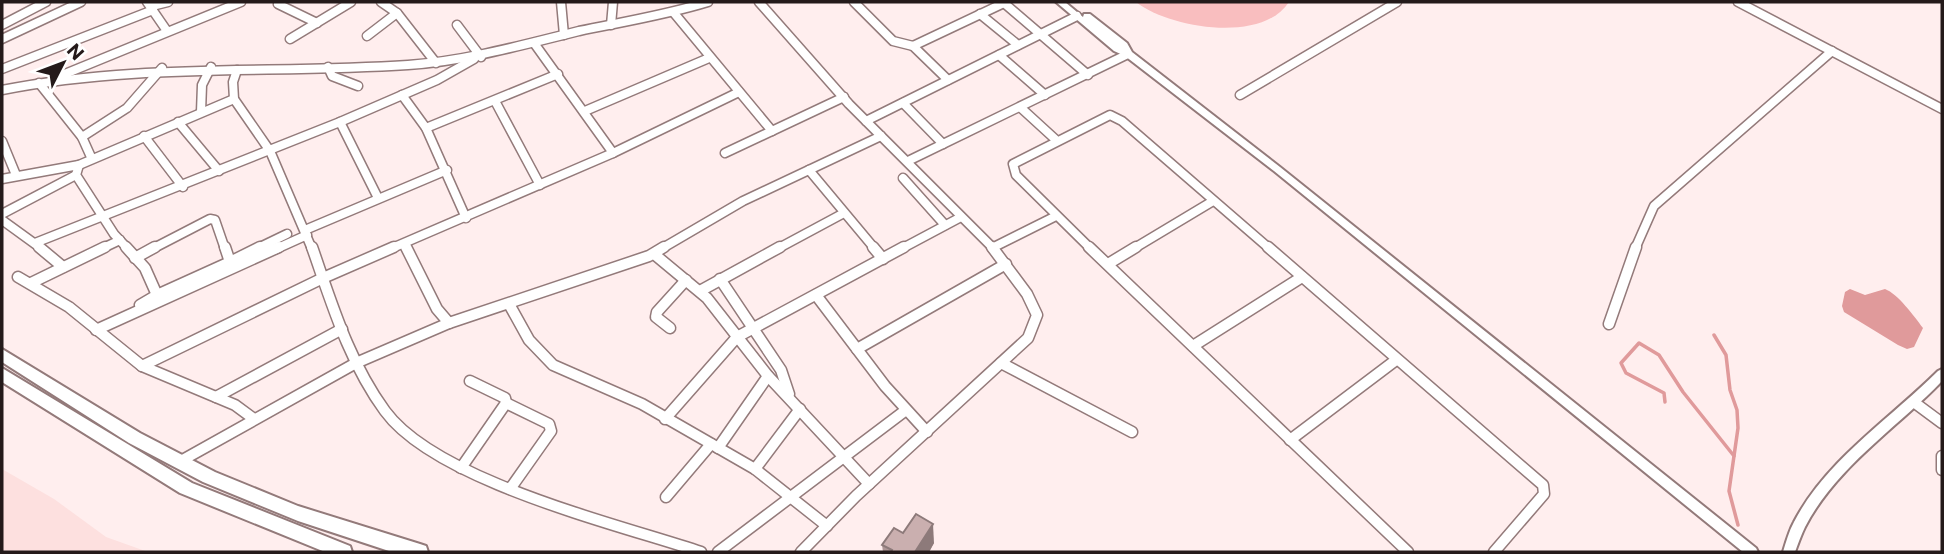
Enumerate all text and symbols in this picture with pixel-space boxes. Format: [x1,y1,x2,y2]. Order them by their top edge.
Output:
north arrow [28,28,98,98]
text: N [63,38,89,64]

